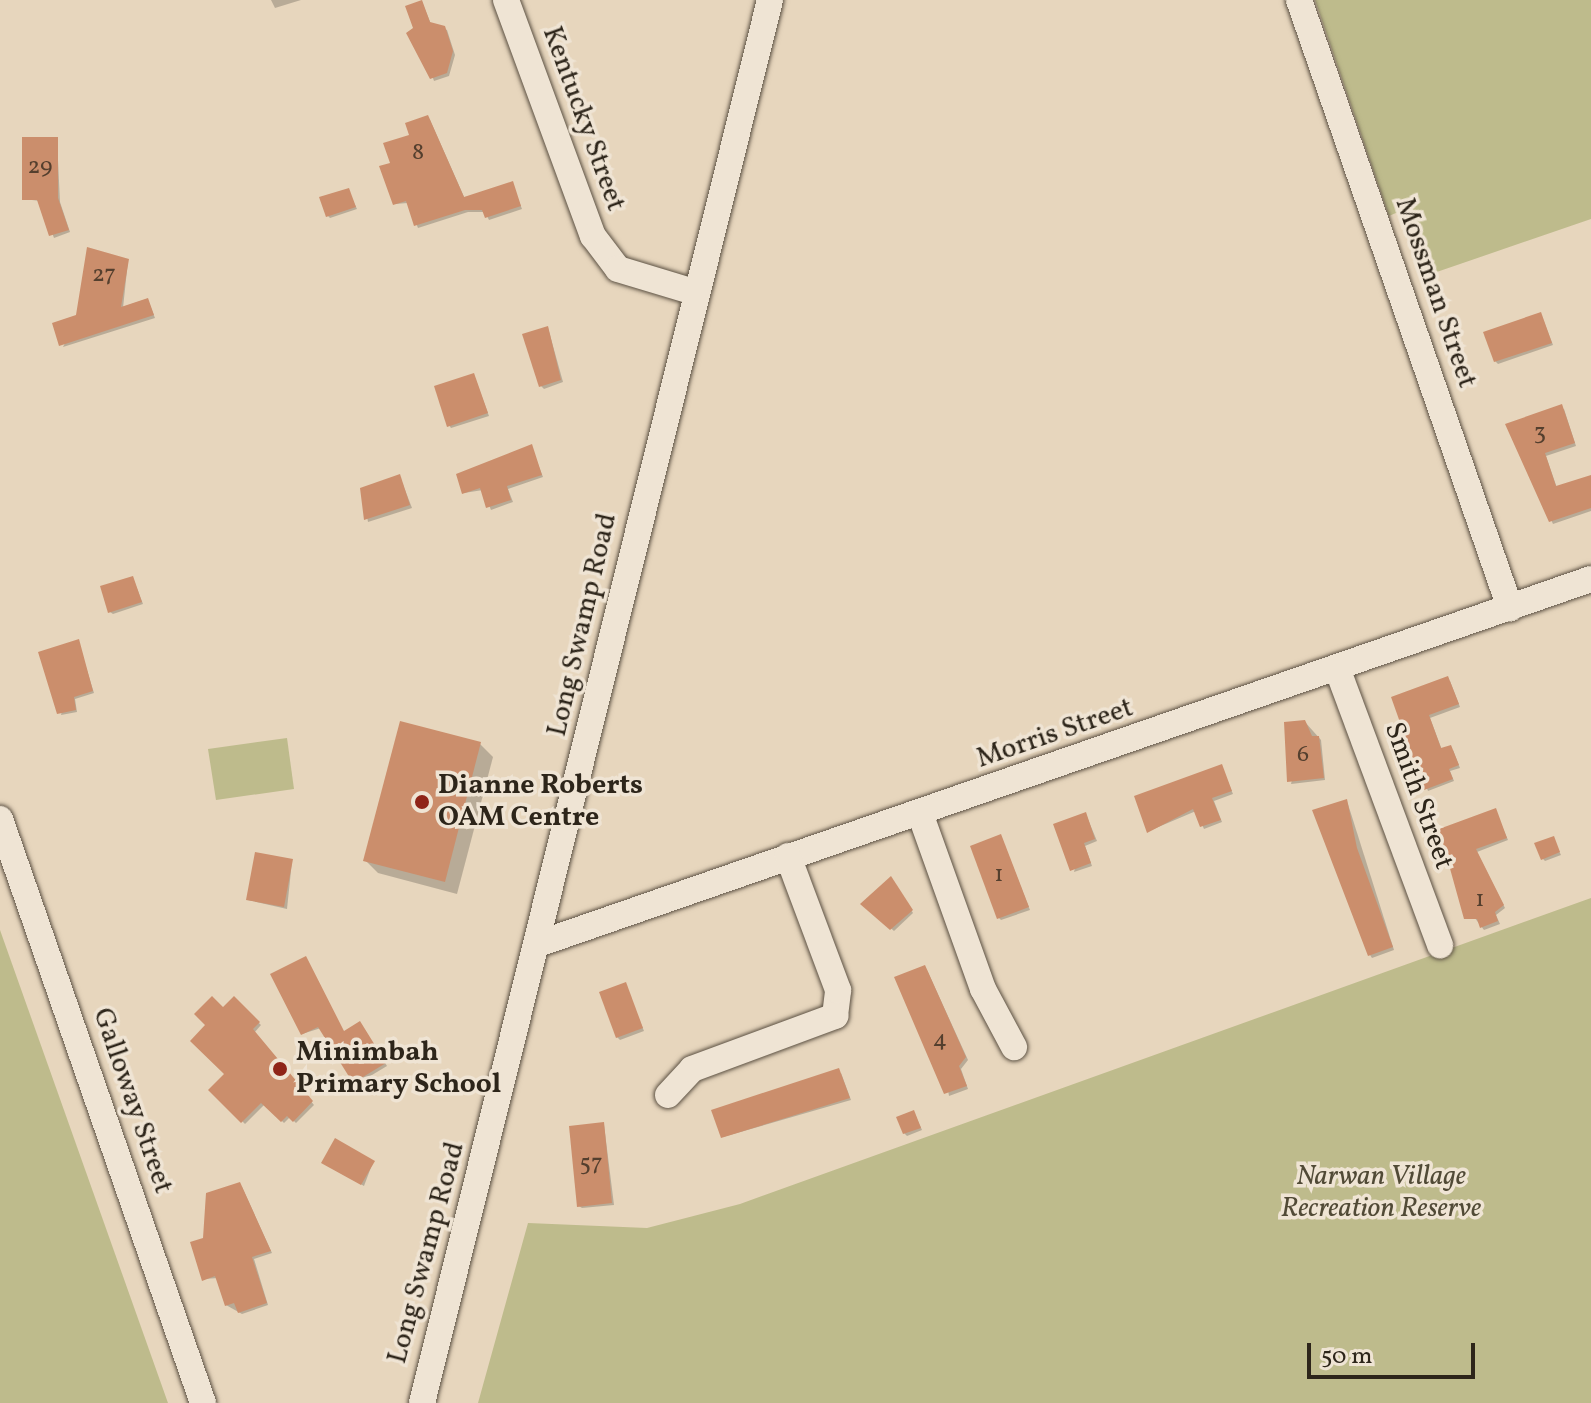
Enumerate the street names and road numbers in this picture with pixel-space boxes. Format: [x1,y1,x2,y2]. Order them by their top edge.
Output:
street label: Kentucky Street [534,22,632,216]
street label: Mossman Street [1387,194,1483,392]
street label: Long Swamp Road [541,510,625,740]
street label: Morris Street [972,692,1138,776]
street label: Smith Street [1376,718,1460,874]
street label: Galloway Street [84,1003,180,1199]
street label: Long Swamp Road [381,1139,473,1367]

